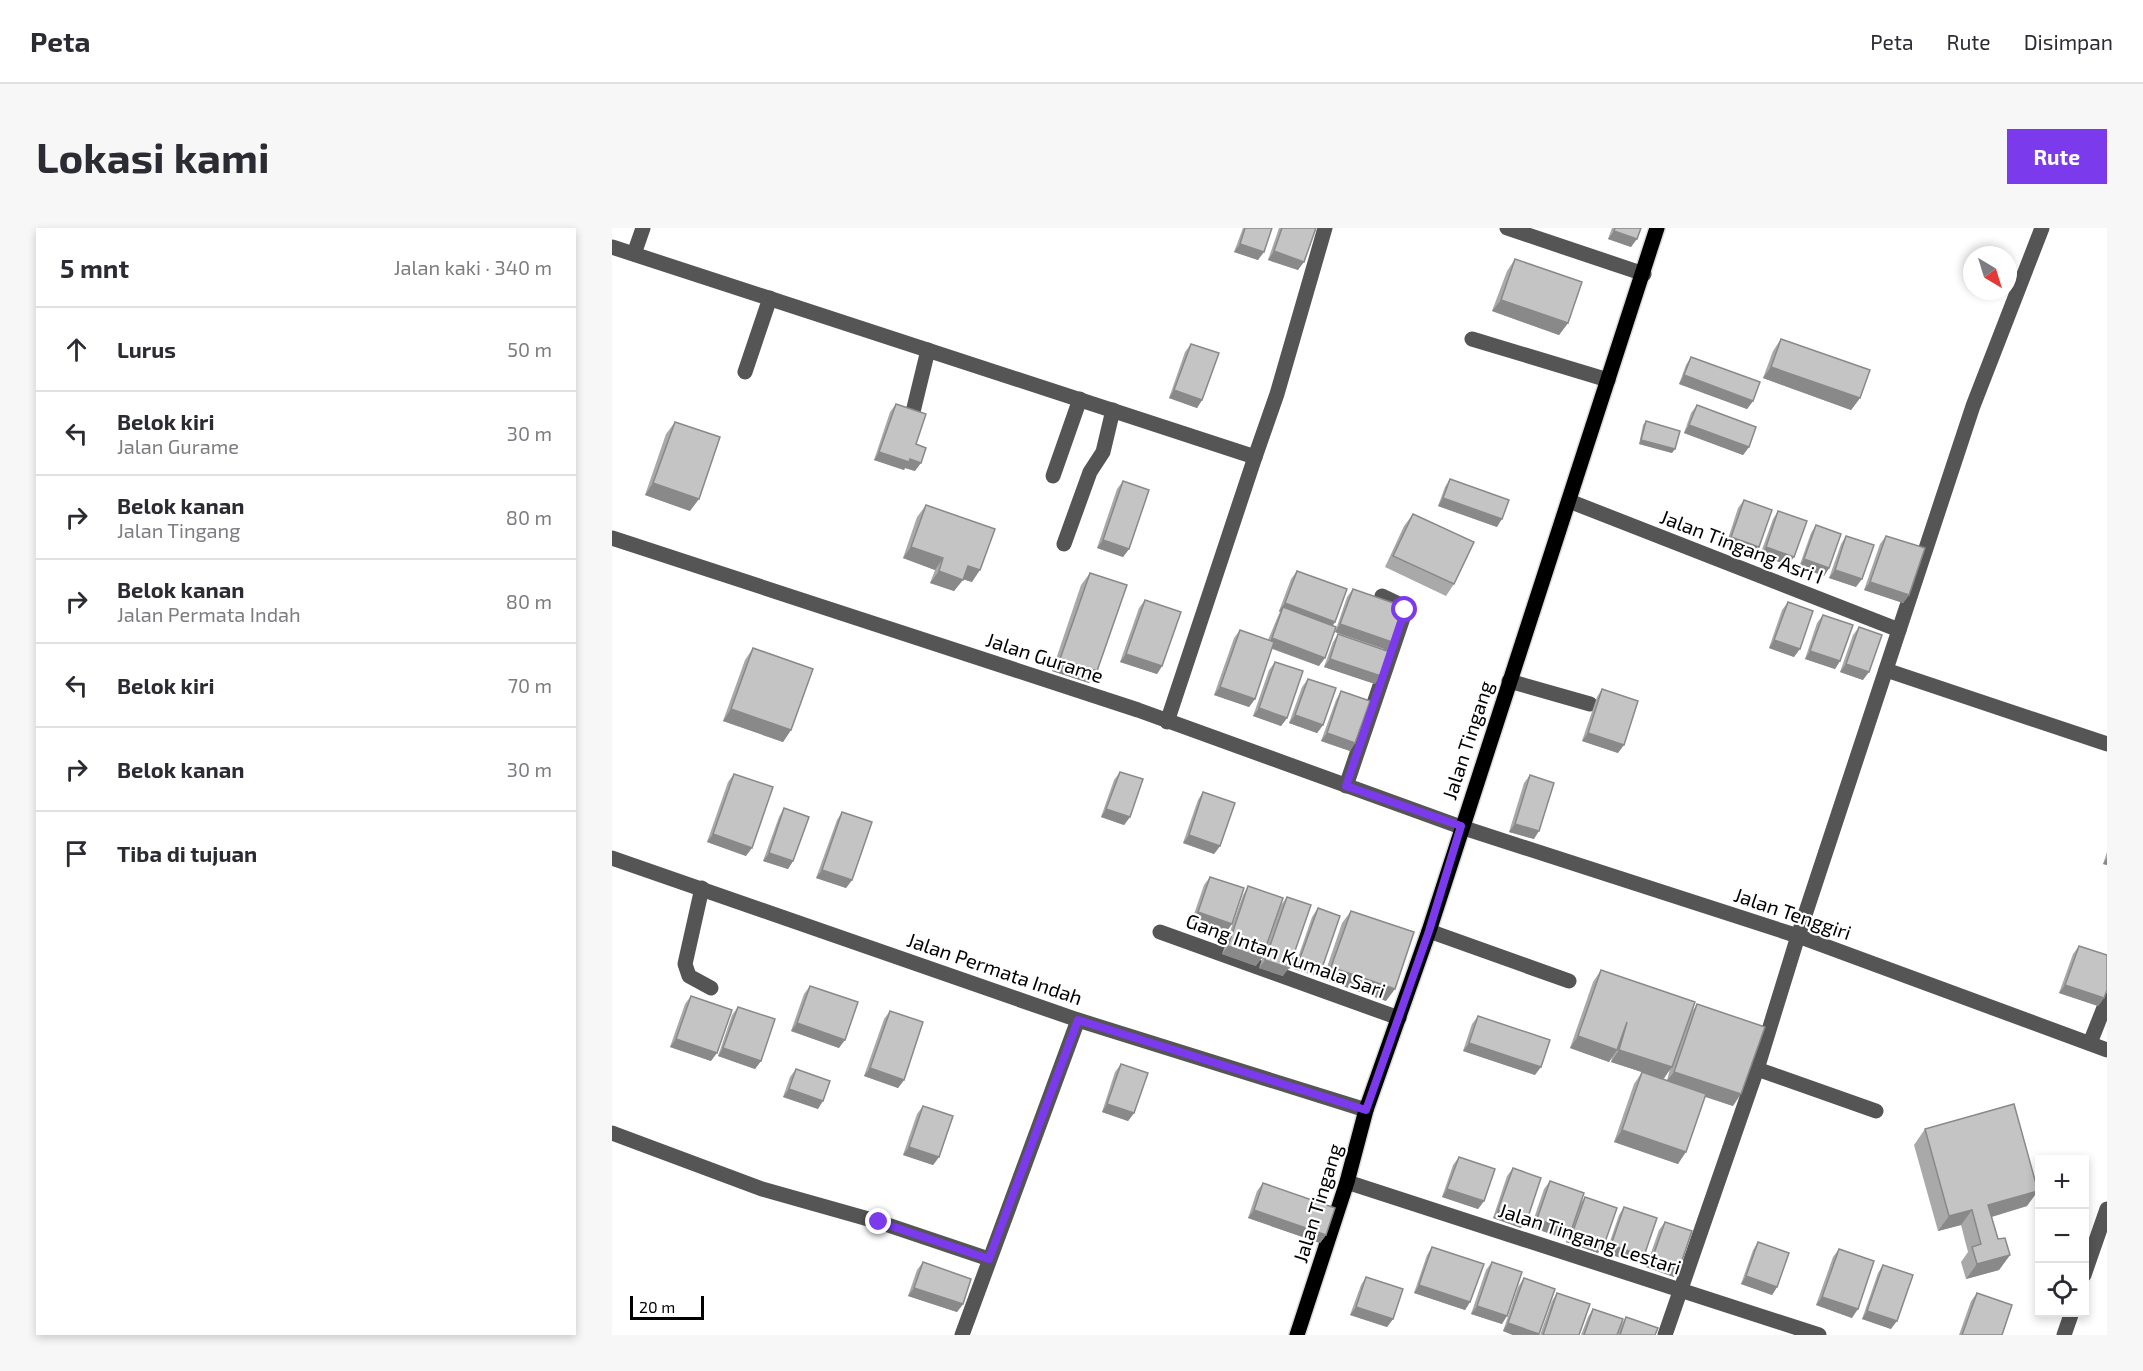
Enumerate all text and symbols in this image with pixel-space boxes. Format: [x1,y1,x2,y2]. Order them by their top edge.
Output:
text: Peta [30,24,90,58]
text: Peta [1870,29,1913,54]
text: Rute [1946,29,1991,54]
text: Disimpan [2024,29,2113,54]
button: Rute [2007,129,2107,184]
text: Lokasi kami [36,131,270,181]
north arrow [1963,246,2017,300]
text: 5 mnt [60,252,129,283]
text: Jalan kaki · 340 m [394,255,552,279]
icon: ahead [60,333,93,366]
text: Lurus [117,336,176,362]
text: 50 m [507,337,552,361]
text: Belok kiri [117,408,214,434]
icon: left [60,417,93,450]
text: 30 m [507,421,552,445]
text: Jalan Gurame [117,434,239,458]
text: Belok kanan [117,492,244,518]
icon: right [60,501,93,534]
street label: Jalan Tingang Asri I [1657,504,1827,588]
text: 80 m [506,505,552,529]
text: Jalan Tingang [117,518,240,542]
text: Belok kanan [117,576,244,602]
icon: right [60,585,93,618]
text: 80 m [506,589,552,613]
route start [1391,596,1417,622]
text: Jalan Permata Indah [117,602,301,626]
street label: Jalan Gurame [983,627,1107,687]
icon: left [60,669,93,702]
text: Belok kiri [117,672,214,698]
text: 70 m [508,673,552,697]
street label: Jalan Tingang [1437,678,1497,802]
icon: right [60,753,93,786]
text: Belok kanan [117,756,244,782]
text: 30 m [507,757,552,781]
icon: arrive [60,837,93,870]
text: Tiba di tujuan [117,840,257,866]
street label: Jalan Tenggiri [1731,882,1855,944]
street label: Gang Intan Kumala Sari [1183,908,1389,1002]
street label: Jalan Permata Indah [904,927,1086,1009]
street label: Jalan Tingang [1287,1141,1347,1265]
map controls [2035,1155,2089,1317]
button: + [2035,1155,2089,1209]
street label: Jalan Tingang Lestari [1496,1197,1684,1279]
route end [865,1208,891,1234]
button: − [2035,1209,2089,1263]
button: locate [2035,1263,2089,1317]
scale bar [630,1293,704,1320]
text: 20 m [639,1297,675,1316]

